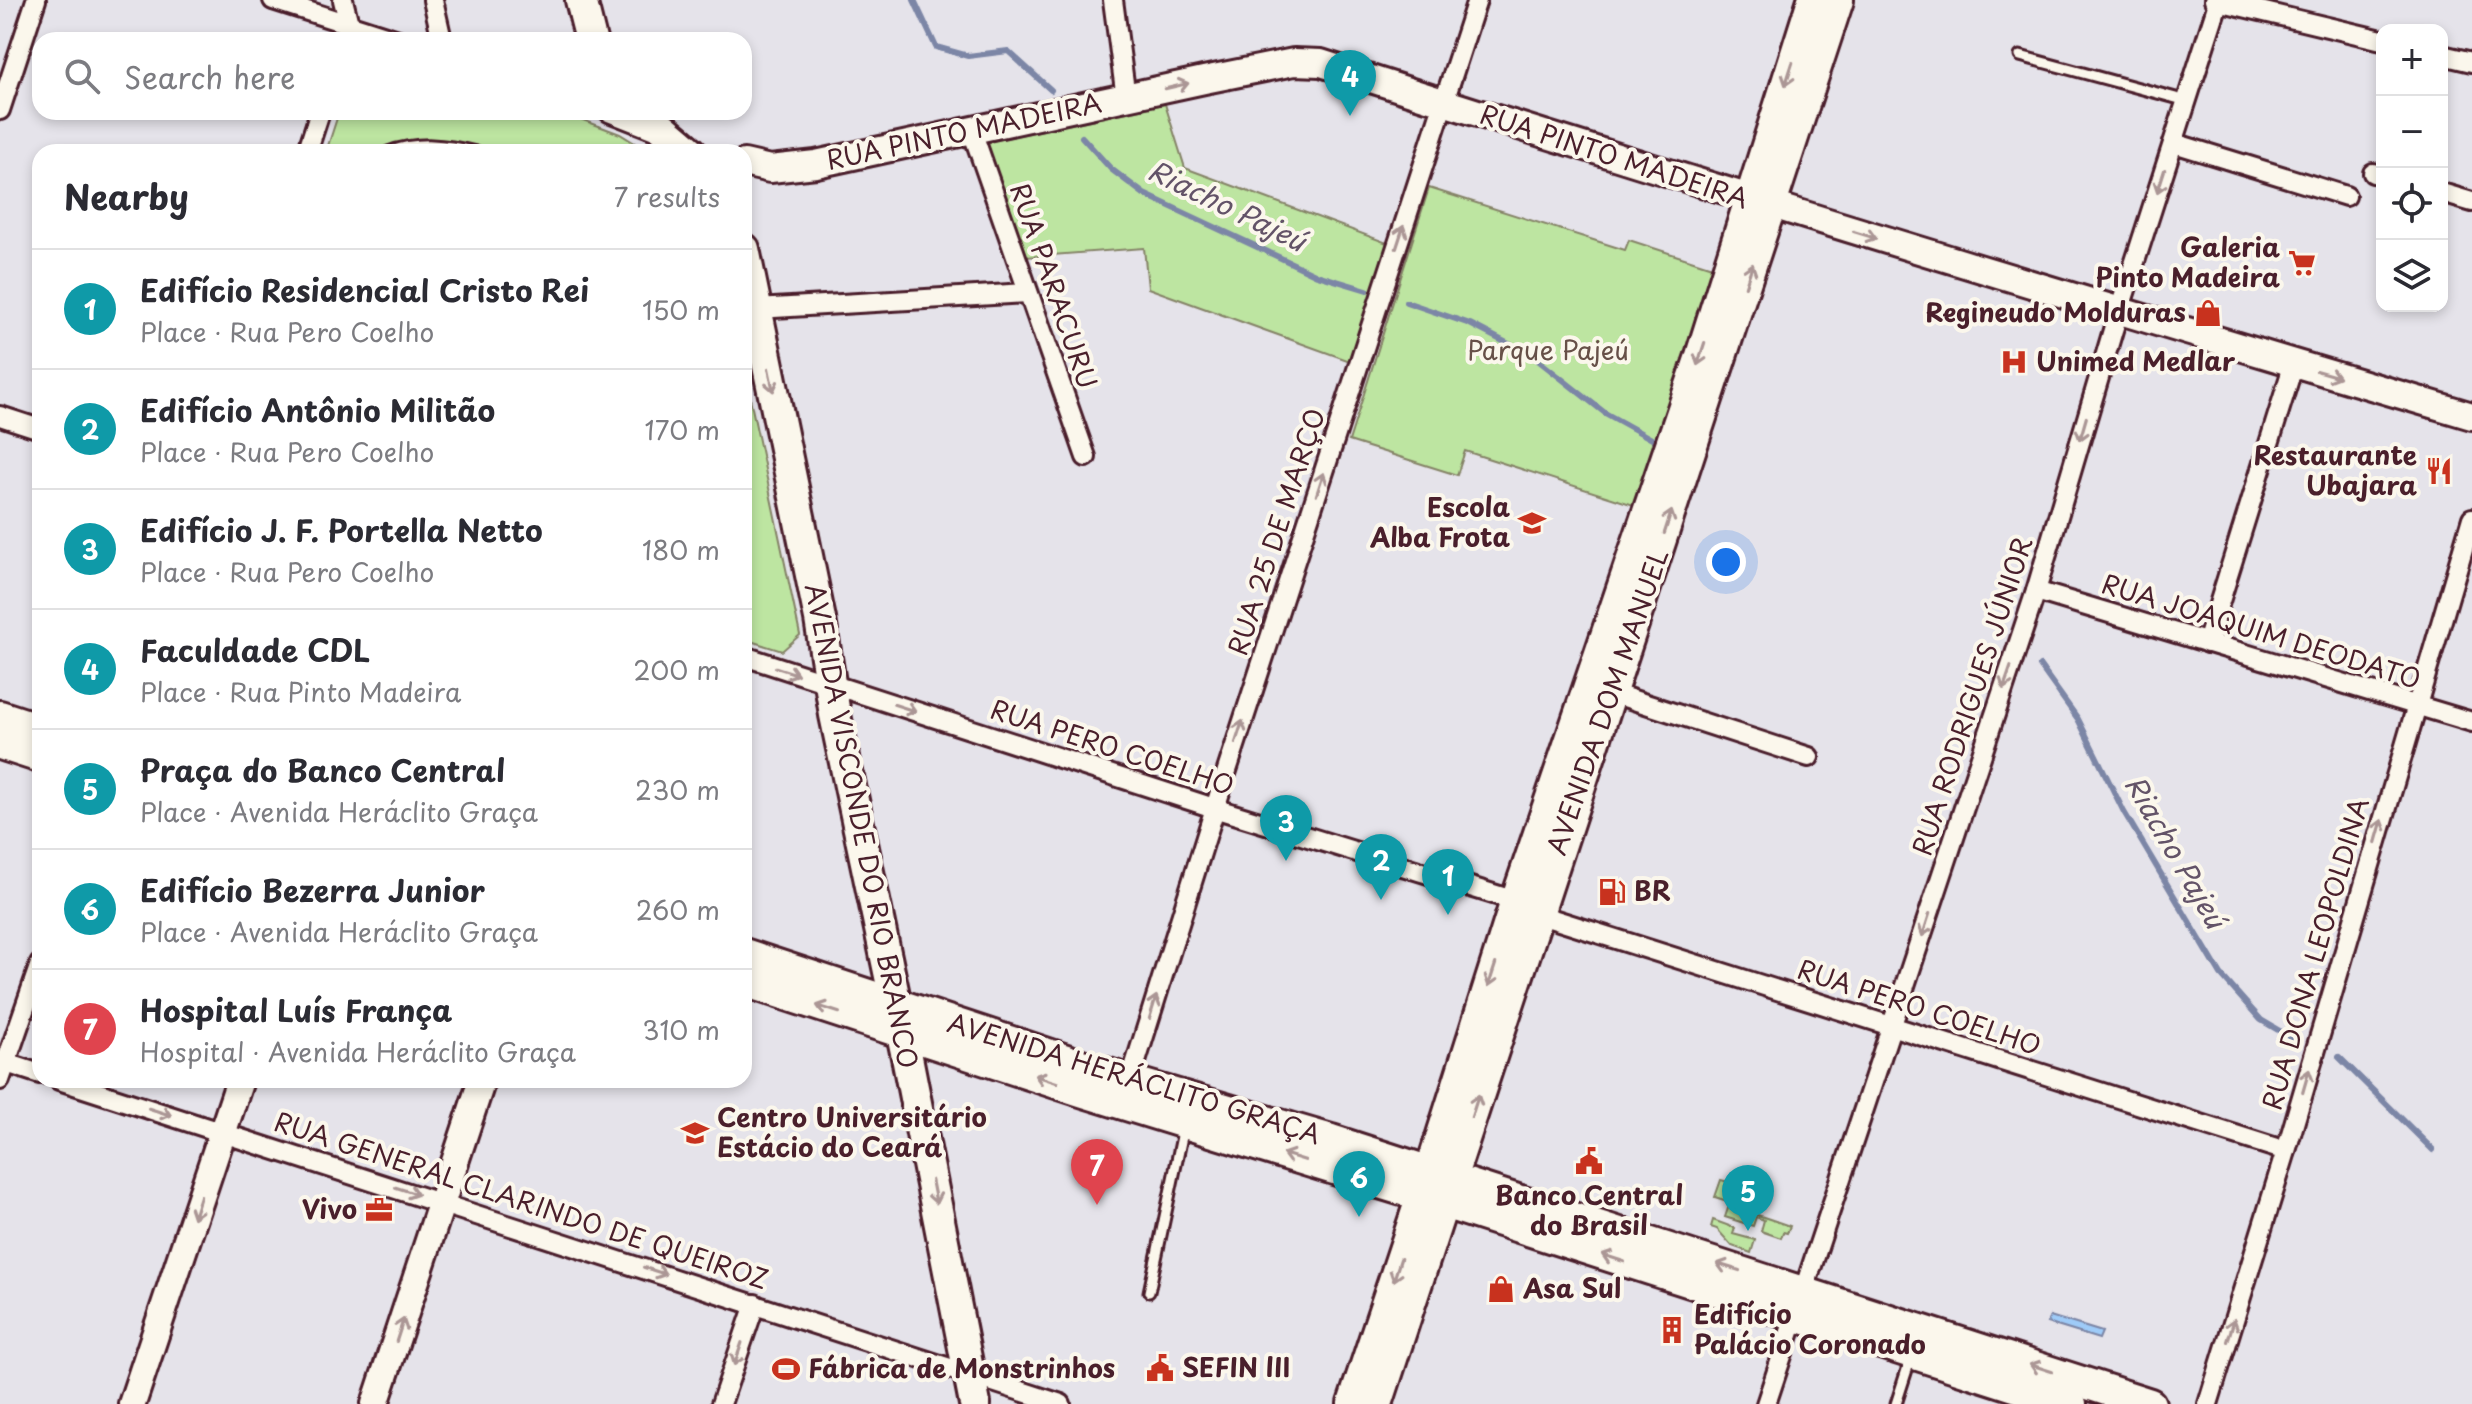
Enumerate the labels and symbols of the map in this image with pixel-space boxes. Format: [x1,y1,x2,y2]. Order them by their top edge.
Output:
pin: 4 [1324,50,1376,116]
one-way arrow [1781,61,1796,87]
one-way arrow [1163,78,1189,93]
street label: RUA PINTO MADEIRA [823,82,1105,179]
street label: RUA PINTO MADEIRA [1475,94,1754,217]
water label: Riacho Pajeú [1142,148,1316,262]
one-way arrow [2153,168,2168,193]
street label: RUA PARACURU [1001,177,1108,394]
one-way arrow [1394,225,1408,250]
place label: Galeria Pinto Madeira [2095,227,2280,296]
one-way arrow [1851,228,1877,243]
supermarket icon: Galeria Pinto Madeira [2287,248,2317,278]
one-way arrow [1743,262,1758,287]
place label: Regineudo Molduras [1925,292,2186,331]
shop icon: Regineudo Molduras [2193,298,2223,328]
park label: Parque Pajeú [1467,330,1629,369]
one-way arrow [1693,341,1708,367]
place label: Unimed Medlar [2036,341,2236,380]
hospital icon: Unimed Medlar [1999,347,2029,377]
one-way arrow [765,367,780,392]
one-way arrow [2315,367,2341,382]
street label: RUA 25 DE MARÇO [1217,403,1334,660]
one-way arrow [2075,416,2090,442]
place label: Restaurante Ubajara [2253,435,2417,504]
restaurant icon: Restaurante Ubajara [2424,456,2454,486]
one-way arrow [1313,472,1328,497]
place label: Escola Alba Frota [1369,487,1510,556]
school or university icon: Escola Alba Frota [1517,508,1547,538]
one-way arrow [1662,509,1677,534]
street label: RUA RODRIGUES JÚNIOR [1901,531,2042,860]
your location [1706,542,1746,582]
street label: AVENIDA DOM MANUEL [1536,543,1677,860]
street label: RUA JOAQUIM DEODATO [2097,563,2426,698]
street label: AVENIDA VISCONDE DO RIO BRANCO [796,580,929,1071]
one-way arrow [774,664,799,679]
one-way arrow [1999,664,2014,690]
street label: RUA PERO COELHO [986,689,1239,804]
one-way arrow [892,702,917,717]
one-way arrow [1233,719,1248,744]
water label: Riacho Pajeú [2115,767,2239,938]
street label: RUA DONA LEOPOLDINA [2251,793,2378,1114]
pin: 3 [1260,795,1312,861]
one-way arrow [2373,819,2387,844]
pin: 2 [1355,834,1407,900]
pin: 1 [1422,849,1474,915]
place label: BR [1634,871,1671,910]
fuel station icon: BR [1597,877,1627,907]
one-way arrow [1918,911,1933,937]
street label: RUA PERO COELHO [1793,949,2046,1064]
one-way arrow [1484,962,1498,987]
one-way arrow [1147,994,1162,1019]
one-way arrow [816,1001,841,1016]
street label: AVENIDA HERÁCLITO GRAÇA [943,1002,1326,1153]
one-way arrow [2300,1068,2315,1094]
one-way arrow [1033,1071,1058,1086]
one-way arrow [1469,1094,1484,1119]
place label: Centro Universitário Estácio do Ceará [717,1097,987,1166]
street label: RUA GENERAL CLARINDO DE QUEIROZ [269,1101,774,1298]
one-way arrow [147,1106,172,1121]
school or university icon: Centro Universitário Estácio do Ceará [680,1118,710,1148]
pin: 7 [1071,1139,1123,1205]
public building icon: Banco Central do Brasil [1574,1146,1604,1176]
one-way arrow [1281,1149,1307,1164]
pin: 6 [1333,1151,1385,1217]
pin: 5 [1722,1165,1774,1231]
place label: Banco Central do Brasil [1495,1175,1683,1244]
one-way arrow [927,1179,942,1205]
one-way arrow [395,1185,420,1200]
place label: Vivo [302,1189,357,1228]
one-way arrow [188,1194,203,1219]
office icon: Vivo [364,1195,394,1225]
one-way arrow [1601,1250,1626,1265]
one-way arrow [1389,1258,1404,1283]
one-way arrow [1716,1259,1741,1274]
one-way arrow [642,1265,667,1280]
place label: Asa Sul [1522,1268,1621,1307]
shop icon: Asa Sul [1486,1274,1516,1304]
place label: Edifício Palácio Coronado [1694,1294,1926,1363]
building icon: Edifício Palácio Coronado [1657,1315,1687,1345]
one-way arrow [2224,1317,2239,1343]
one-way arrow [393,1318,408,1343]
one-way arrow [730,1341,745,1366]
place label: SEFIN III [1182,1347,1290,1386]
place label: Fábrica de Monstrinhos [808,1348,1115,1387]
public building icon: SEFIN III [1145,1353,1175,1383]
sports icon: Fábrica de Monstrinhos [771,1354,801,1384]
one-way arrow [2028,1360,2053,1375]

